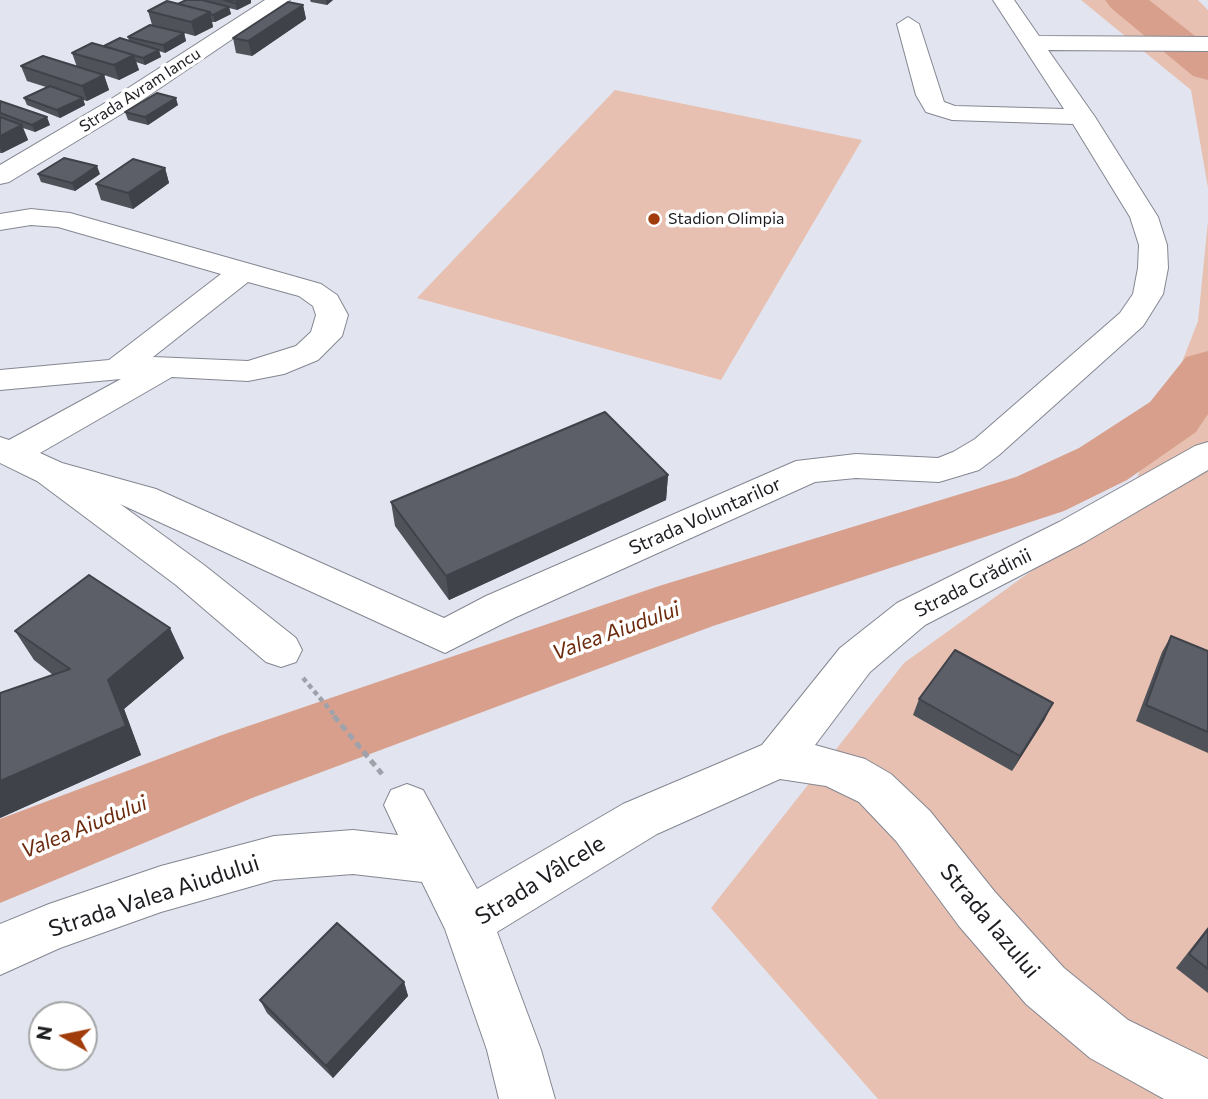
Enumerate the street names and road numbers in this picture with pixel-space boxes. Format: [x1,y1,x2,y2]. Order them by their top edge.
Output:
street label: Strada Avram Iancu [76,44,204,136]
street label: Strada Voluntarilor [625,472,785,560]
street label: Strada Grădinii [911,544,1035,622]
street label: Strada Vâlcele [470,829,610,931]
street label: Strada Valea Aiudului [45,849,263,943]
street label: Strada Iazului [934,858,1046,984]

